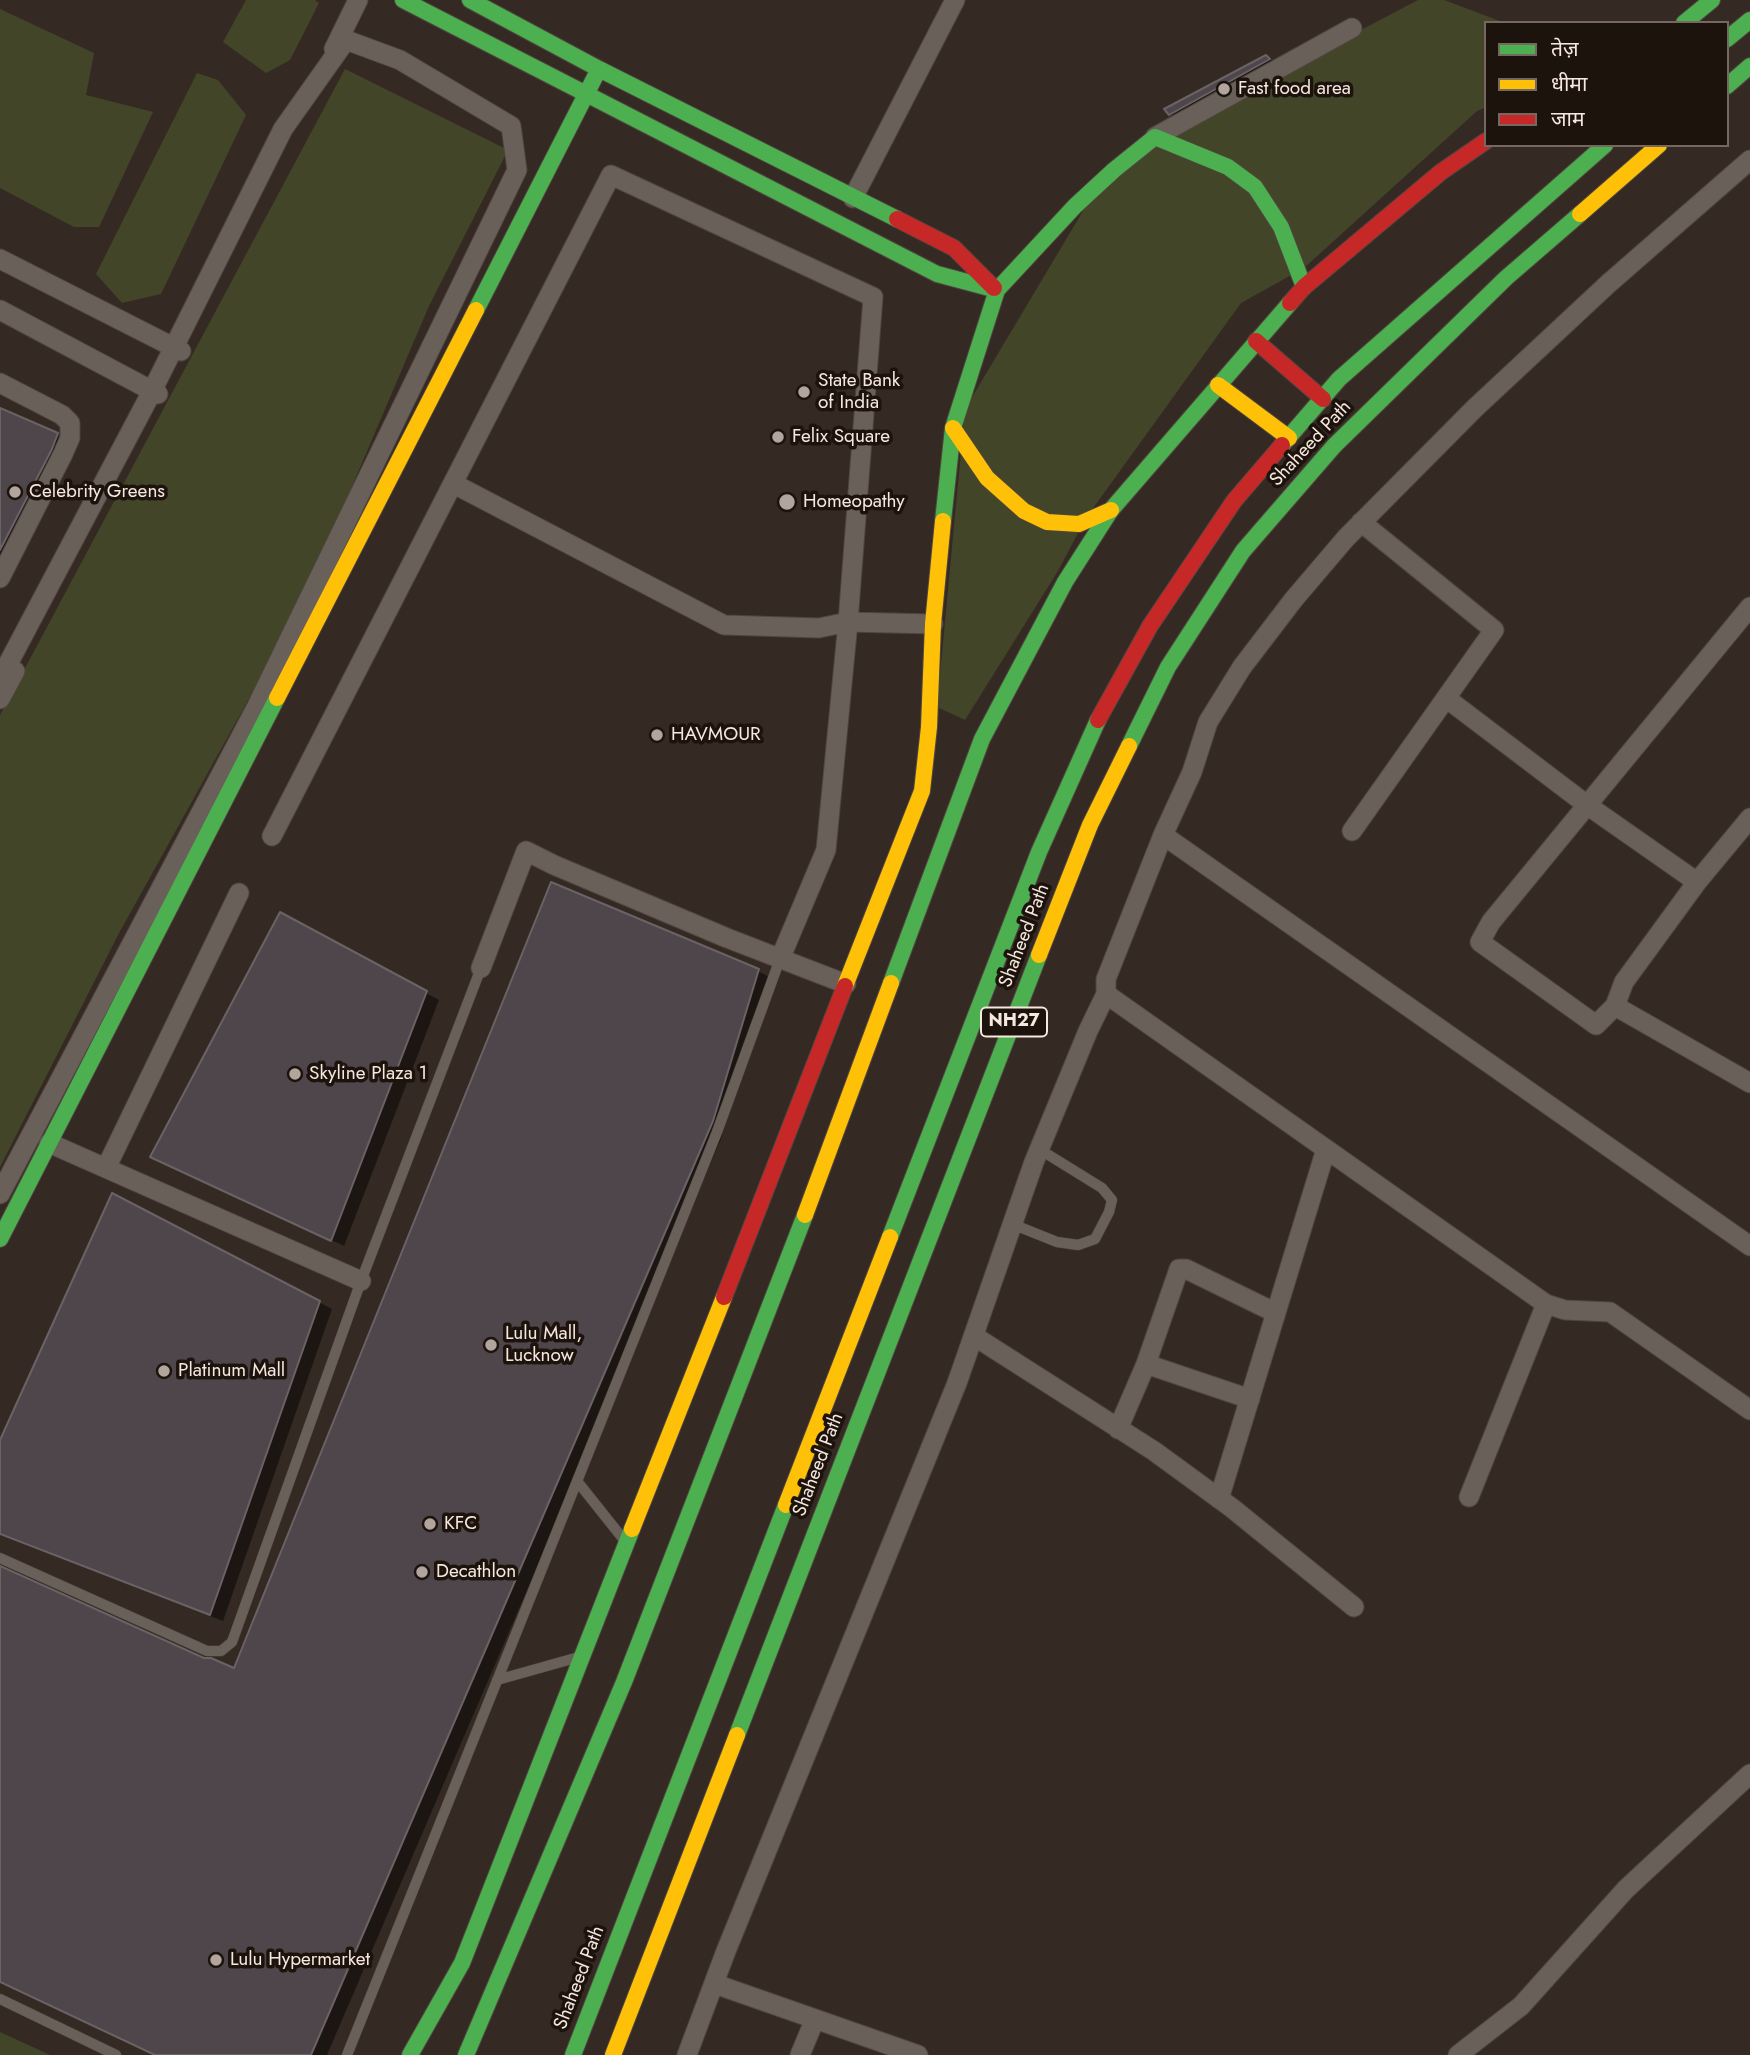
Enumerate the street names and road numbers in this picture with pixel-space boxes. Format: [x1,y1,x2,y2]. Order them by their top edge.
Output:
street label: Shaheed Path [1265,396,1357,492]
street label: Shaheed Path [995,881,1055,991]
road number: NH27 [981,1007,1047,1036]
street label: Shaheed Path [789,1410,849,1520]
street label: Shaheed Path [550,1923,610,2033]

